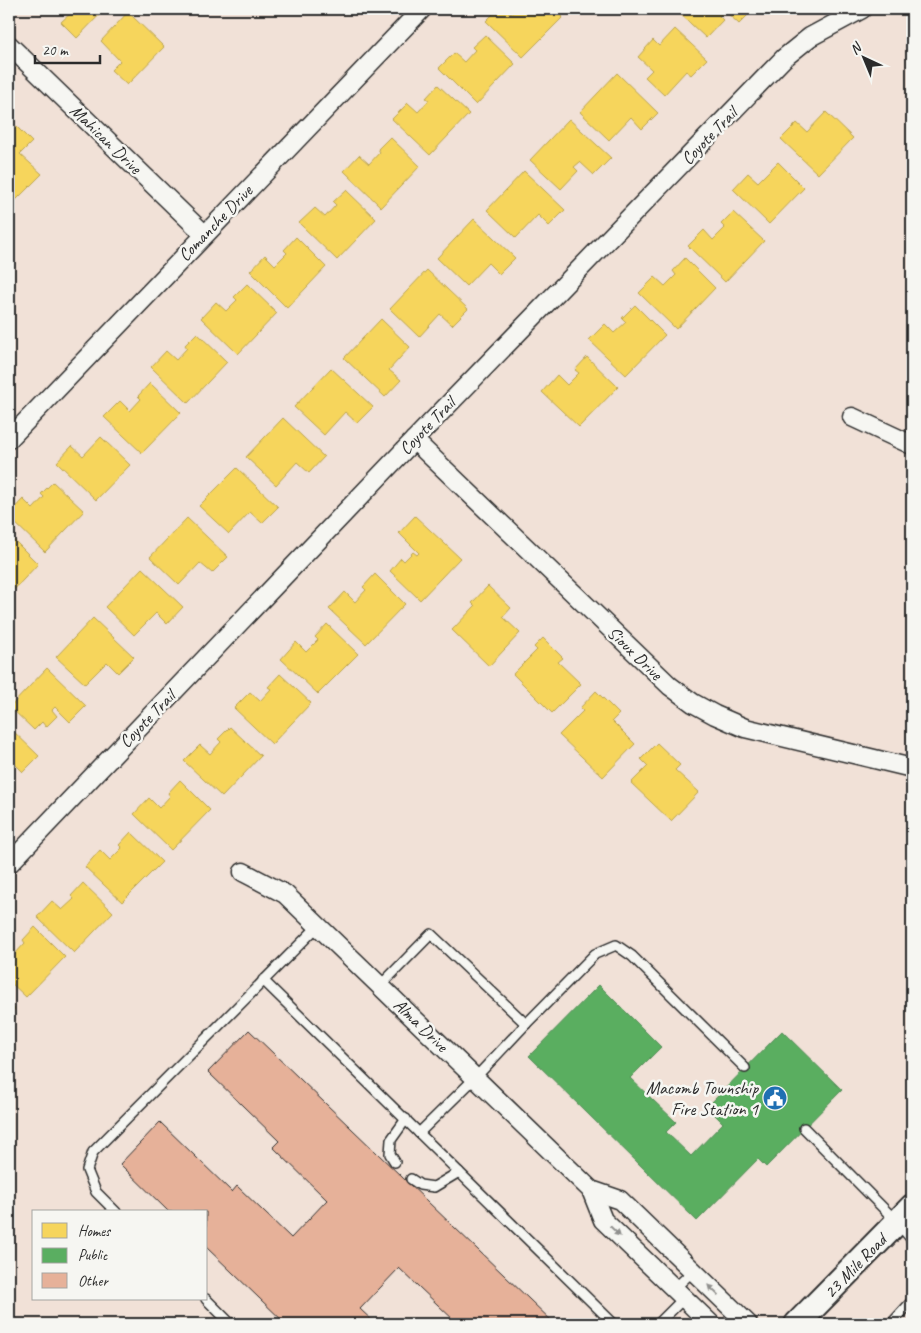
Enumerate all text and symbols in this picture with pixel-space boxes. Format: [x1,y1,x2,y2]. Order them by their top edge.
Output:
scale bar [35,32,100,64]
north arrow [838,32,888,82]
text: N [846,38,866,58]
text: 20 m [42,41,69,60]
street label: Mahican Drive [66,99,147,179]
street label: Coyote Trail [676,101,744,169]
street label: Comanche Drive [173,179,258,266]
street label: Coyote Trail [394,391,462,459]
street label: Sioux Drive [603,621,668,685]
street label: Coyote Trail [114,684,182,752]
street label: Alma Drive [389,994,454,1057]
place label: Macomb Township Fire Station 1 [646,1077,759,1120]
public building icon: Macomb Township Fire Station 1 [762,1085,788,1111]
legend [32,1210,208,1300]
text: Homes [78,1222,112,1241]
one-way arrow [608,1225,620,1237]
street label: 23 Mile Road [819,1227,893,1303]
text: Public [78,1246,108,1265]
text: Other [78,1272,109,1291]
one-way arrow [707,1284,719,1296]

